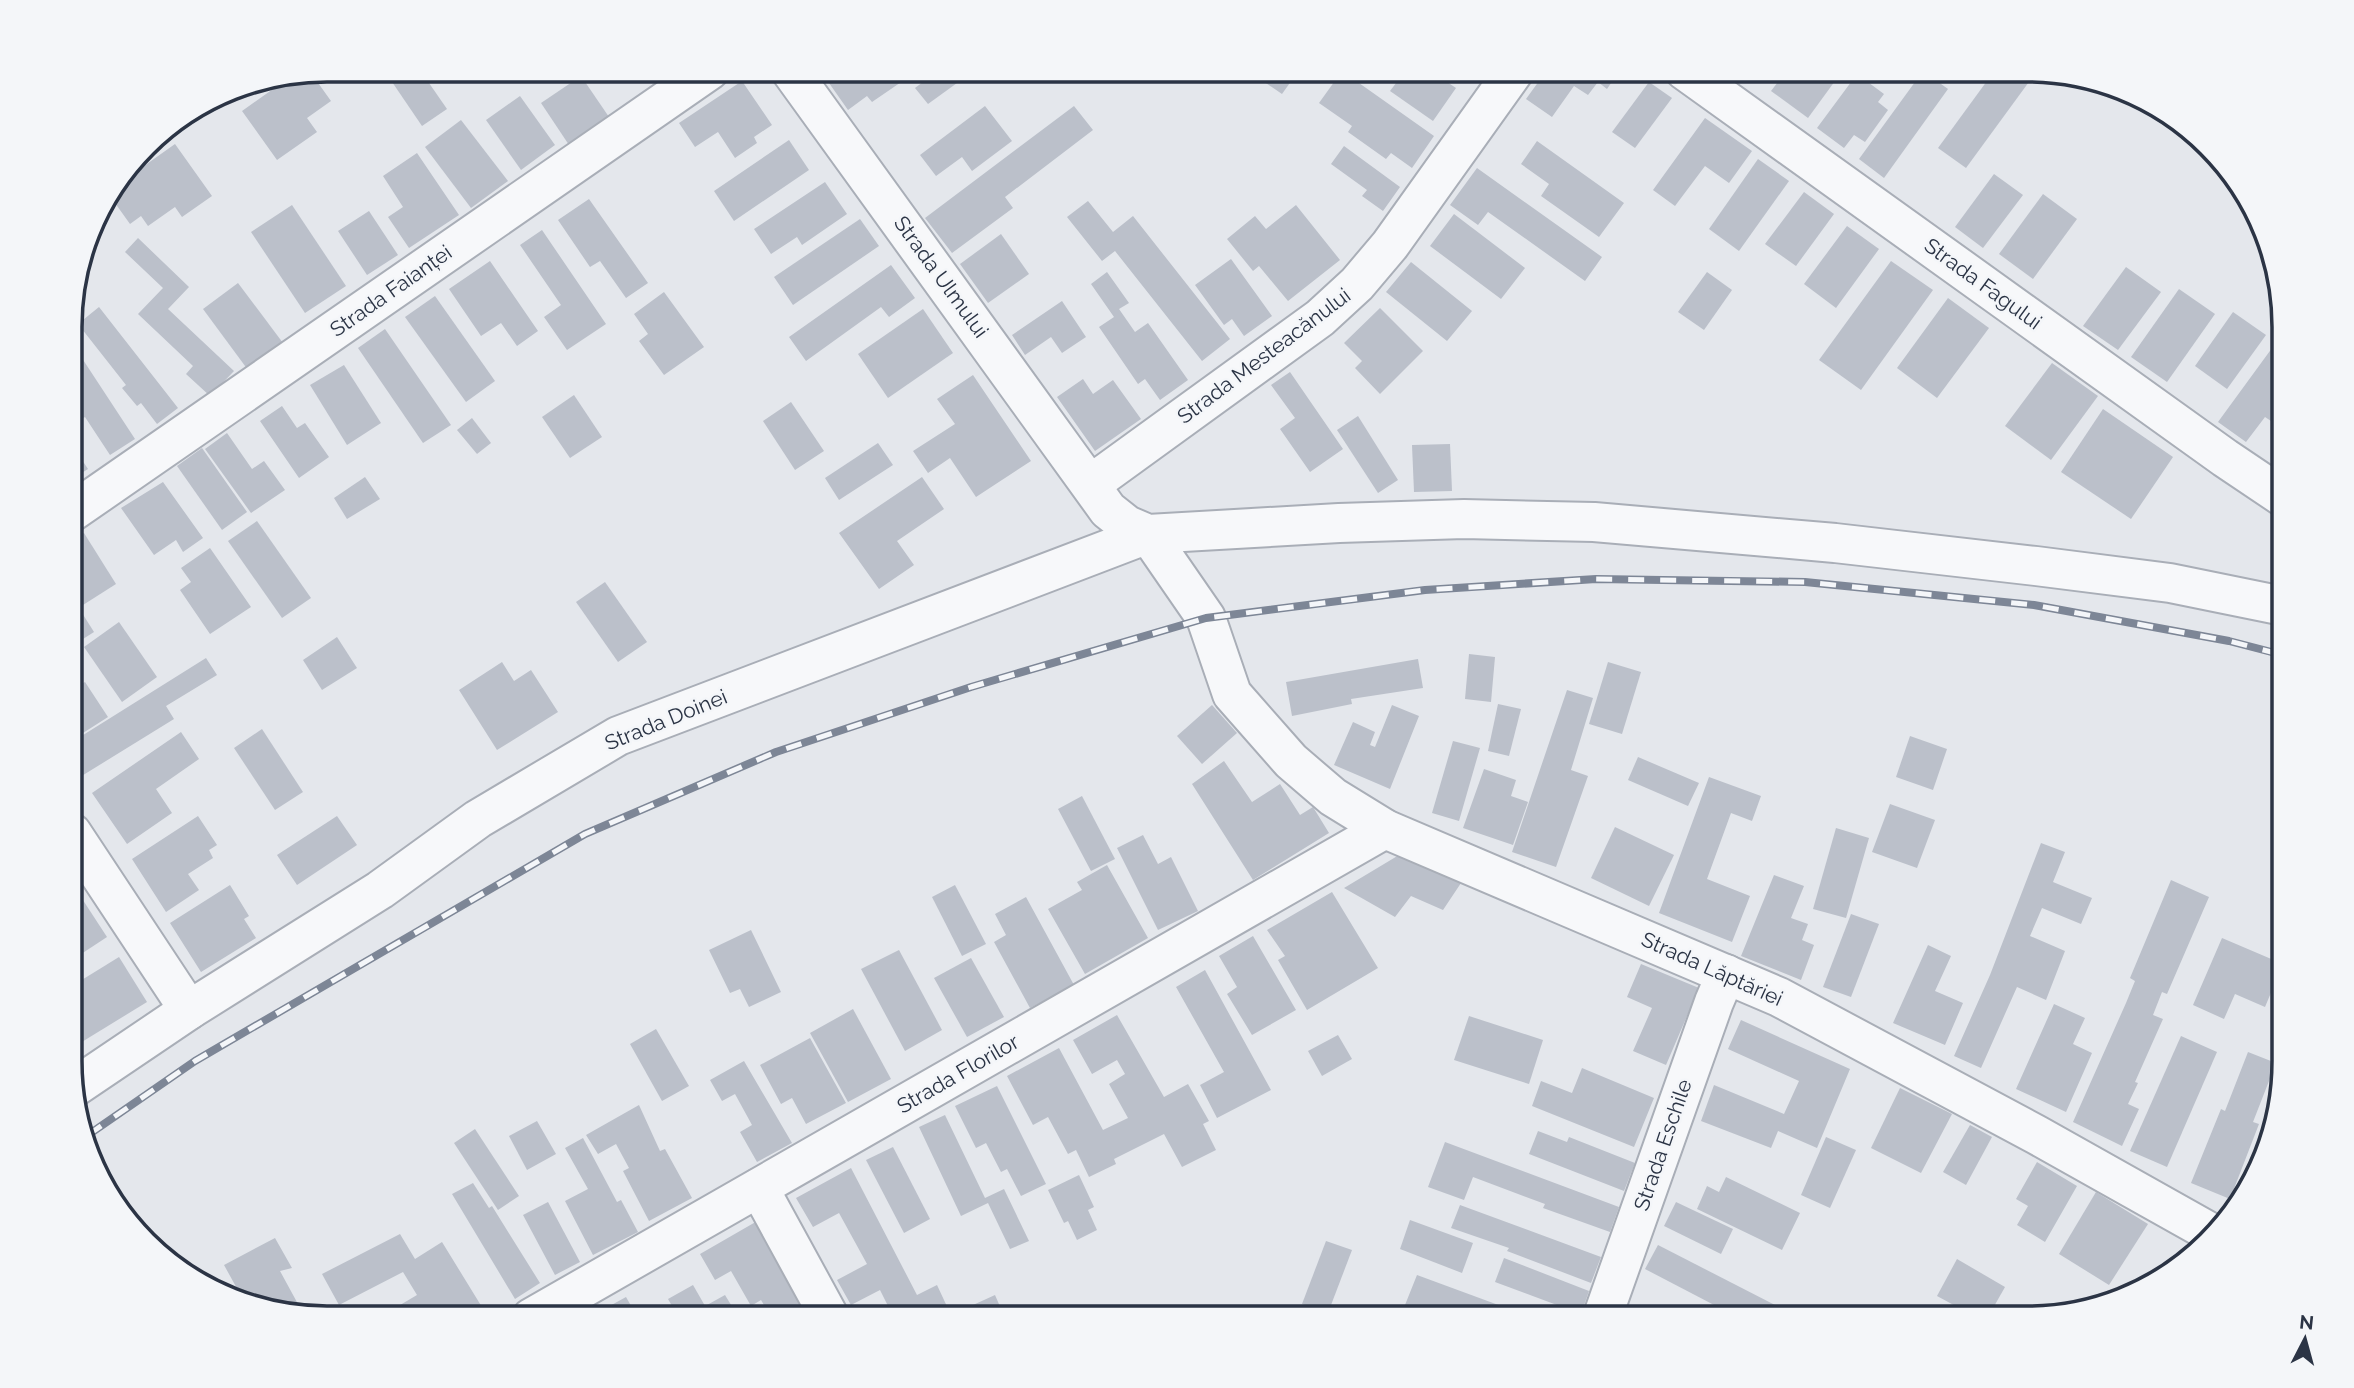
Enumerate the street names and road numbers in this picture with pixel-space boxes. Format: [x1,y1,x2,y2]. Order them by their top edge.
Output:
street label: Strada Ulmului [889,211,994,342]
street label: Strada Fagului [1920,233,2047,335]
street label: Strada Faianței [325,239,456,342]
street label: Strada Mesteacănului [1172,282,1355,429]
street label: Strada Doinei [601,684,731,755]
street label: Strada Lăptăriei [1638,926,1787,1011]
street label: Strada Florilor [892,1028,1024,1118]
street label: Strada Eschile [1628,1076,1697,1214]

